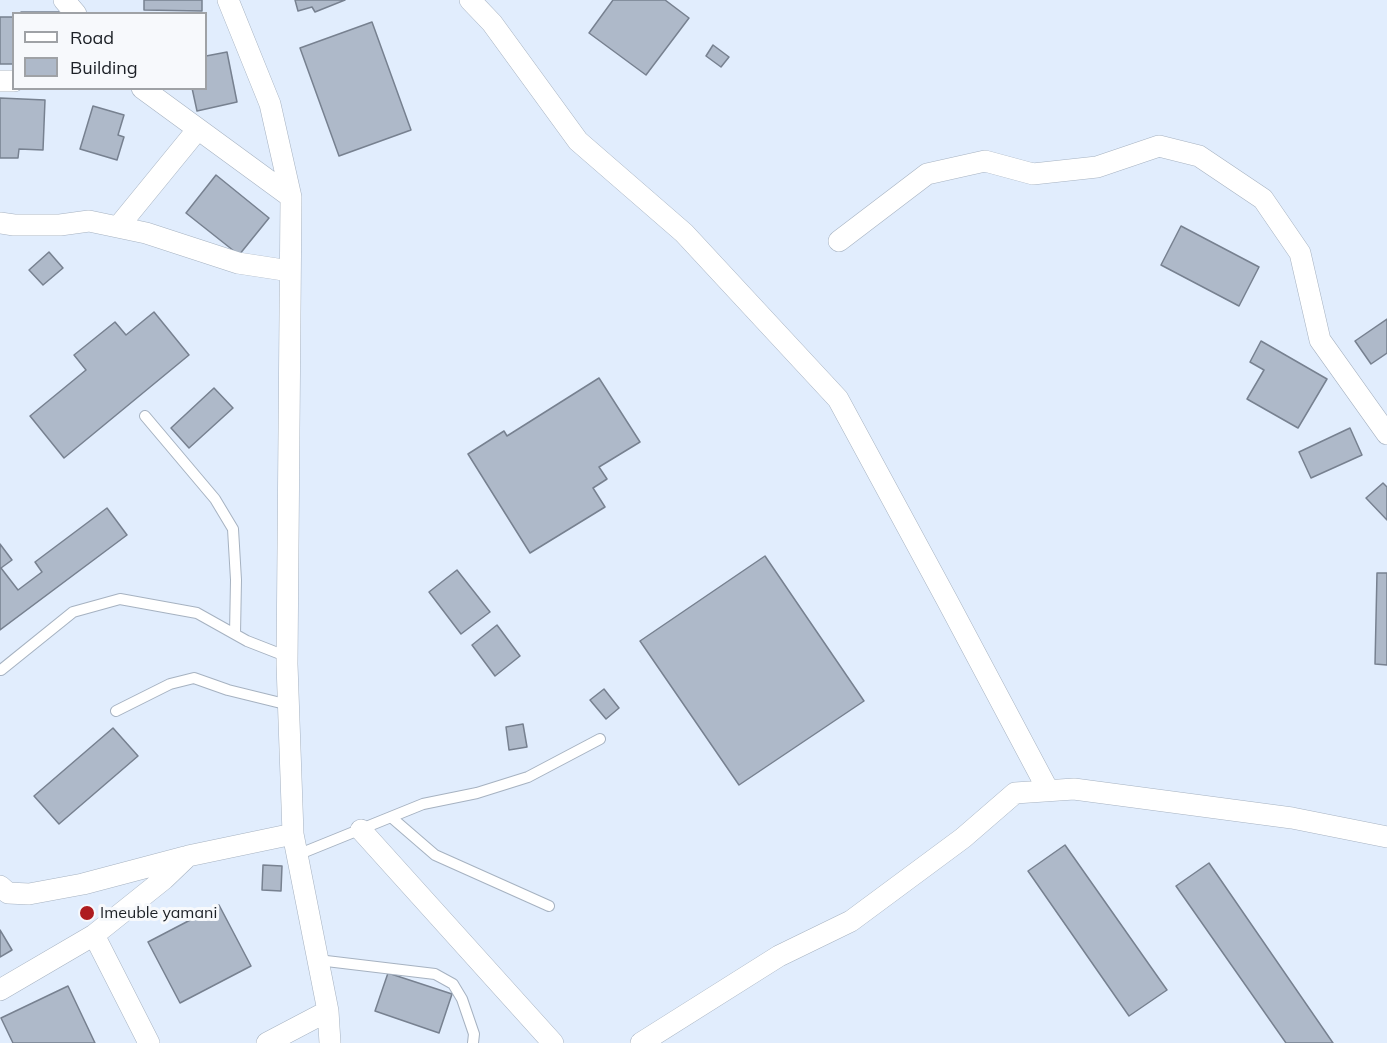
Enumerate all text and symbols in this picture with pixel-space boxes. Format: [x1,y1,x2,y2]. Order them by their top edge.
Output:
legend [12,12,207,90]
text: Road [70,26,114,49]
text: Building [70,56,138,79]
place label: Imeuble yamani [100,903,217,923]
marker: Imeuble yamani [78,904,96,922]

